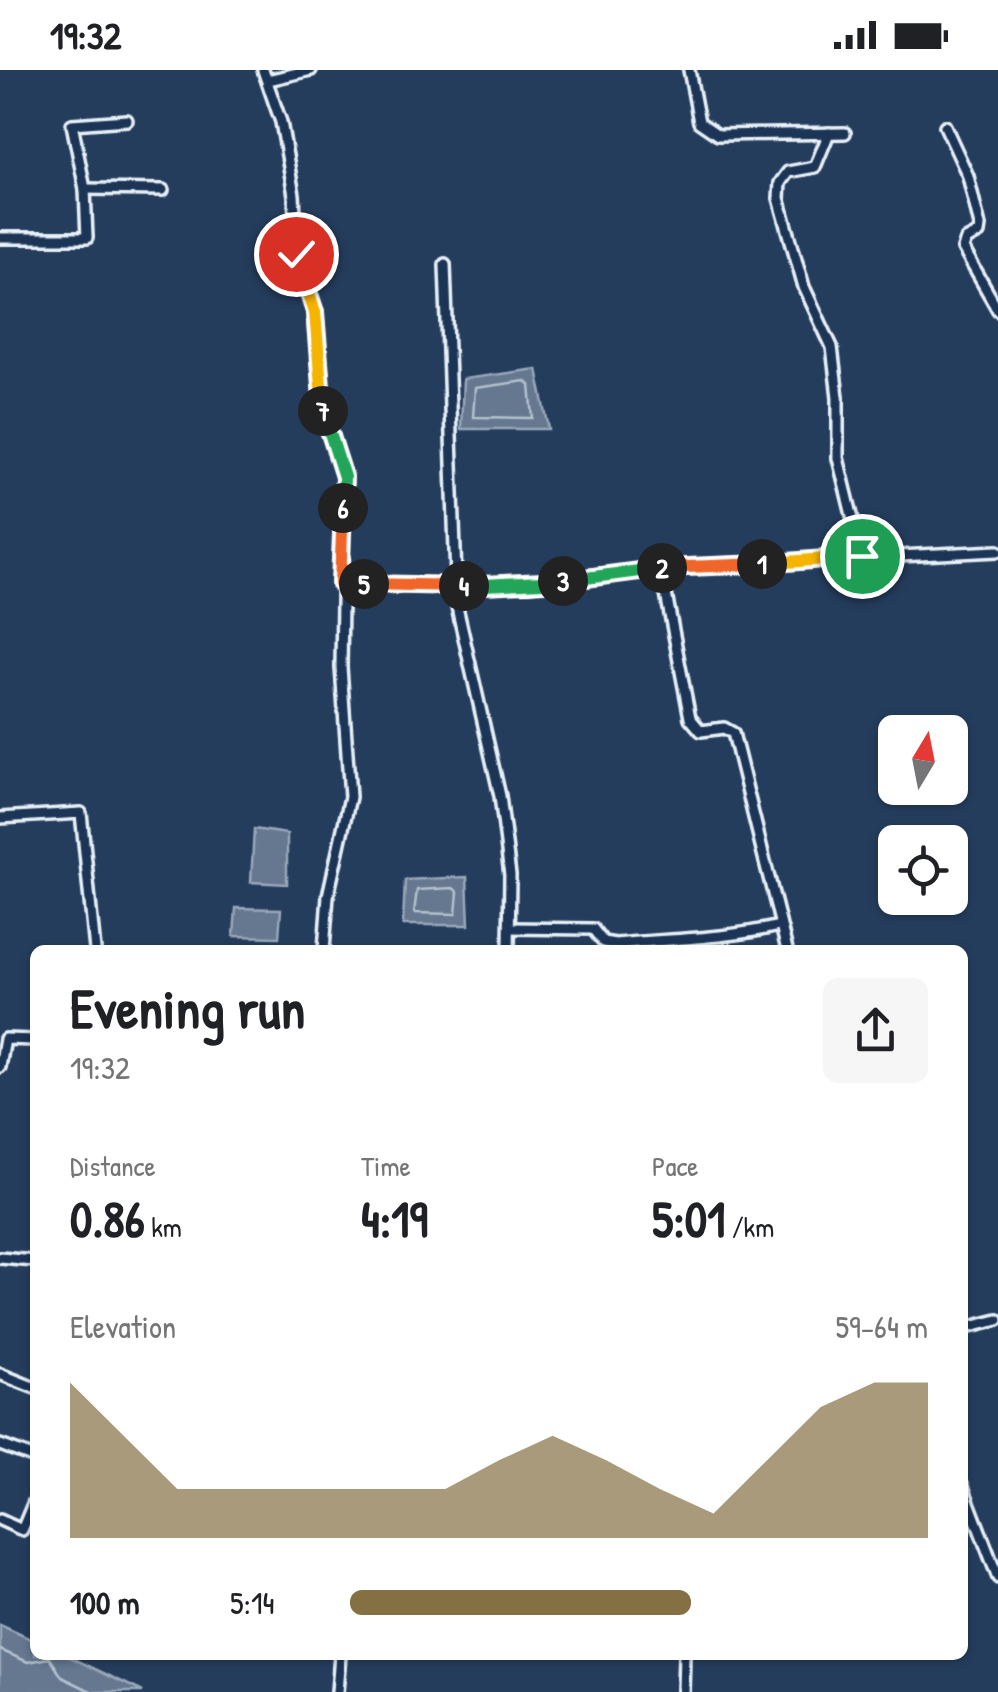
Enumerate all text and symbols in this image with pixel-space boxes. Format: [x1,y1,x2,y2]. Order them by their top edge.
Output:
text: 19:32 [50,9,121,61]
pin [254,212,339,297]
icon: check [269,227,324,282]
pin: 7 [298,386,348,436]
text: 7 [316,392,330,430]
pin: 6 [318,483,368,533]
text: 6 [337,489,349,527]
pin [820,514,905,599]
icon: arrive [835,529,890,584]
pin: 1 [737,539,787,589]
pin: 2 [637,543,687,593]
text: 1 [757,545,767,583]
text: 2 [655,549,669,587]
pin: 3 [538,556,588,606]
pin: 5 [339,559,389,609]
pin: 4 [439,561,489,611]
text: 3 [557,562,569,600]
text: 5 [358,565,370,603]
text: 4 [459,567,469,605]
north arrow [878,715,968,805]
map controls [878,715,968,915]
button: locate [878,825,968,915]
text: Evening run [70,971,305,1045]
button: share [823,978,928,1083]
text: 19:32 [70,1046,130,1089]
text: Distance [70,1147,156,1185]
text: Time [361,1147,411,1185]
text: Pace [652,1147,698,1185]
text: 0.86 [70,1185,145,1253]
text: 4:19 [361,1185,428,1253]
text: 5:01 [652,1185,725,1253]
text: km [145,1208,182,1246]
text: /km [725,1208,774,1246]
text: Elevation [70,1305,176,1348]
text: 59–64 m [835,1305,928,1348]
text: 100 m [70,1581,139,1624]
text: 5:14 [230,1581,275,1624]

